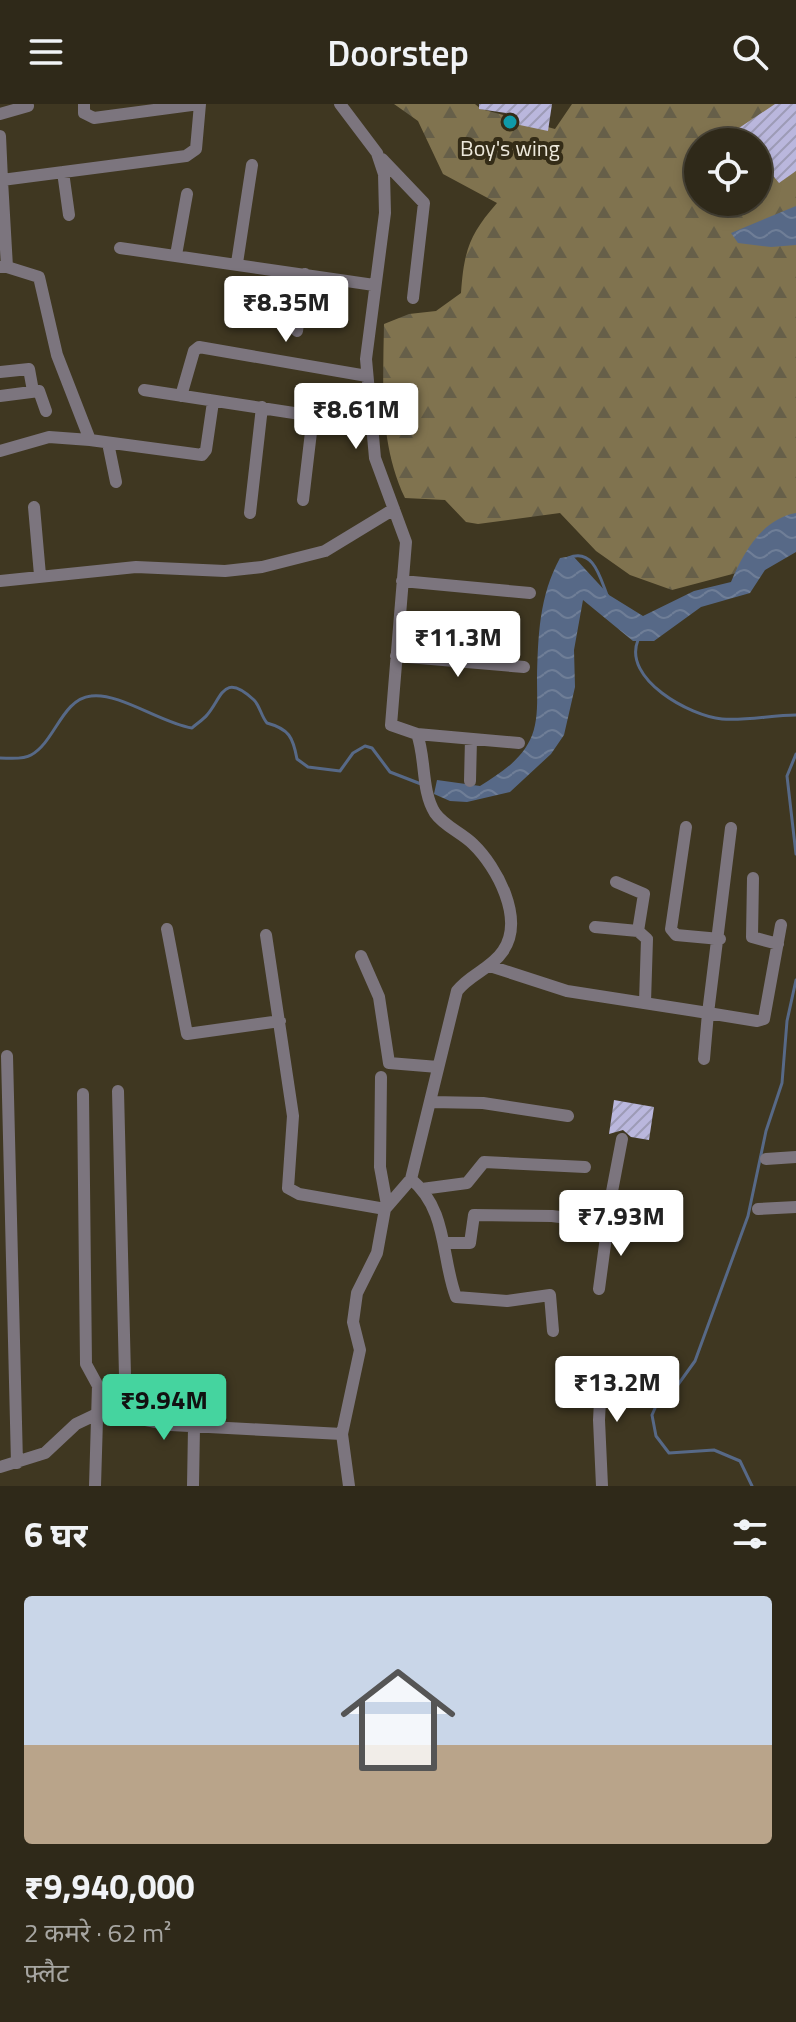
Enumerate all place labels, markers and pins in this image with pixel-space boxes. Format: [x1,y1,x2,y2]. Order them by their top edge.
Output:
marker: Boy's wing [501,113,519,131]
place label: Boy's wing [460,131,560,165]
pin: ₹8.35M [221,276,351,344]
pin: ₹8.61M [291,383,421,451]
pin: ₹11.3M [393,611,523,679]
pin: ₹7.93M [556,1190,686,1258]
pin: ₹13.2M [552,1356,682,1424]
pin: ₹9.94M [99,1374,229,1442]

